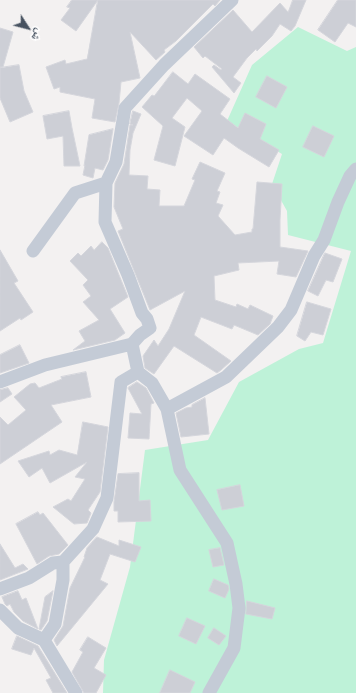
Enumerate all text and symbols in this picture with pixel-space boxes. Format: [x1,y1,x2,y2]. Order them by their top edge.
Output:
north arrow [8,8,48,48]
text: ش [29,26,47,44]

